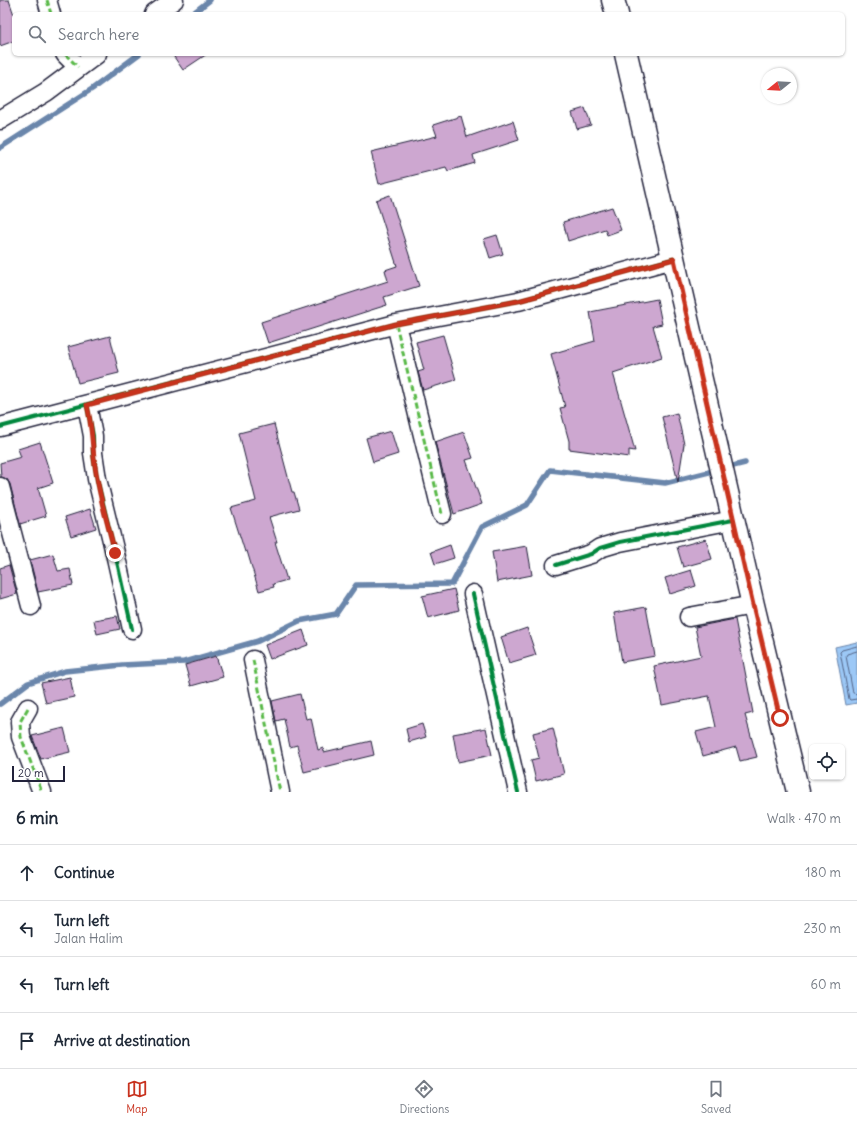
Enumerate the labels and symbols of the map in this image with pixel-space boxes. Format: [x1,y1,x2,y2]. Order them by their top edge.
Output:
north arrow [761,68,797,104]
route end [106,544,124,562]
route start [771,709,789,727]
scale bar [12,764,65,783]

